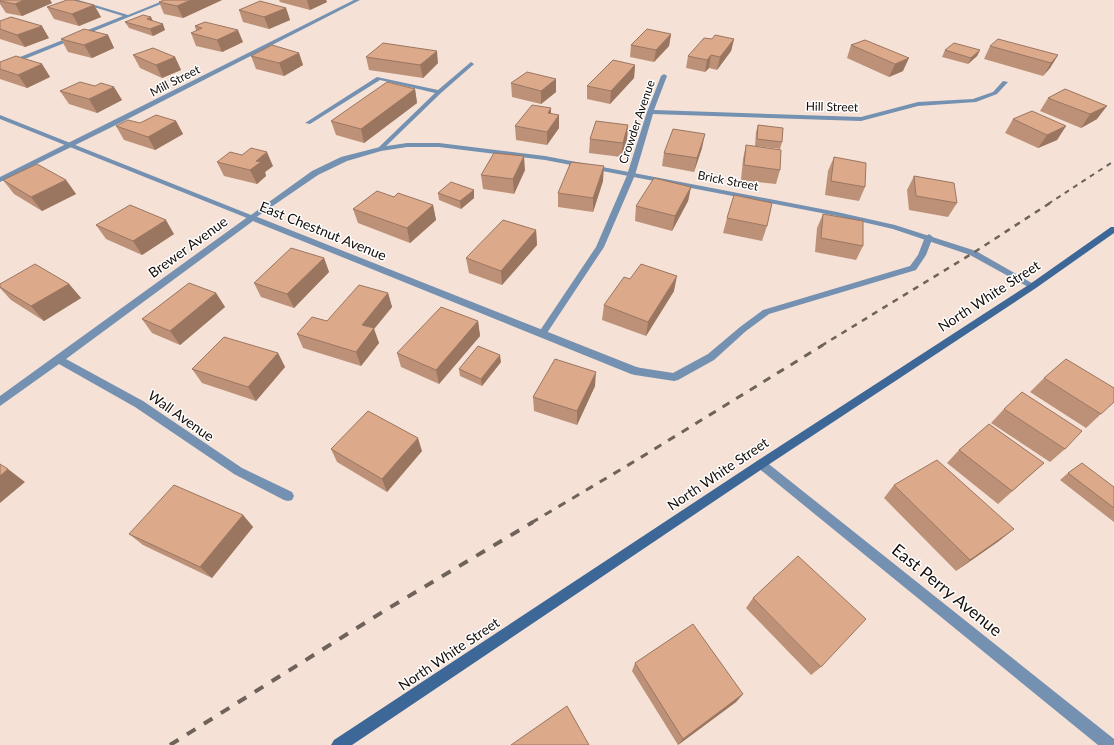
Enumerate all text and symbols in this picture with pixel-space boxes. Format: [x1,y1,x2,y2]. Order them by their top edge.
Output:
street label: Mill Street [147,61,203,100]
street label: Crowder Avenue [615,78,658,166]
street label: Hill Street [806,99,859,114]
street label: Brick Street [697,167,760,194]
street label: East Chestnut Avenue [257,197,389,264]
street label: Brewer Avenue [145,212,231,281]
street label: North White Street [935,256,1043,335]
street label: Wall Avenue [145,387,218,445]
street label: North White Street [664,434,771,514]
street label: East Perry Avenue [888,539,1007,640]
street label: North White Street [395,614,502,694]

